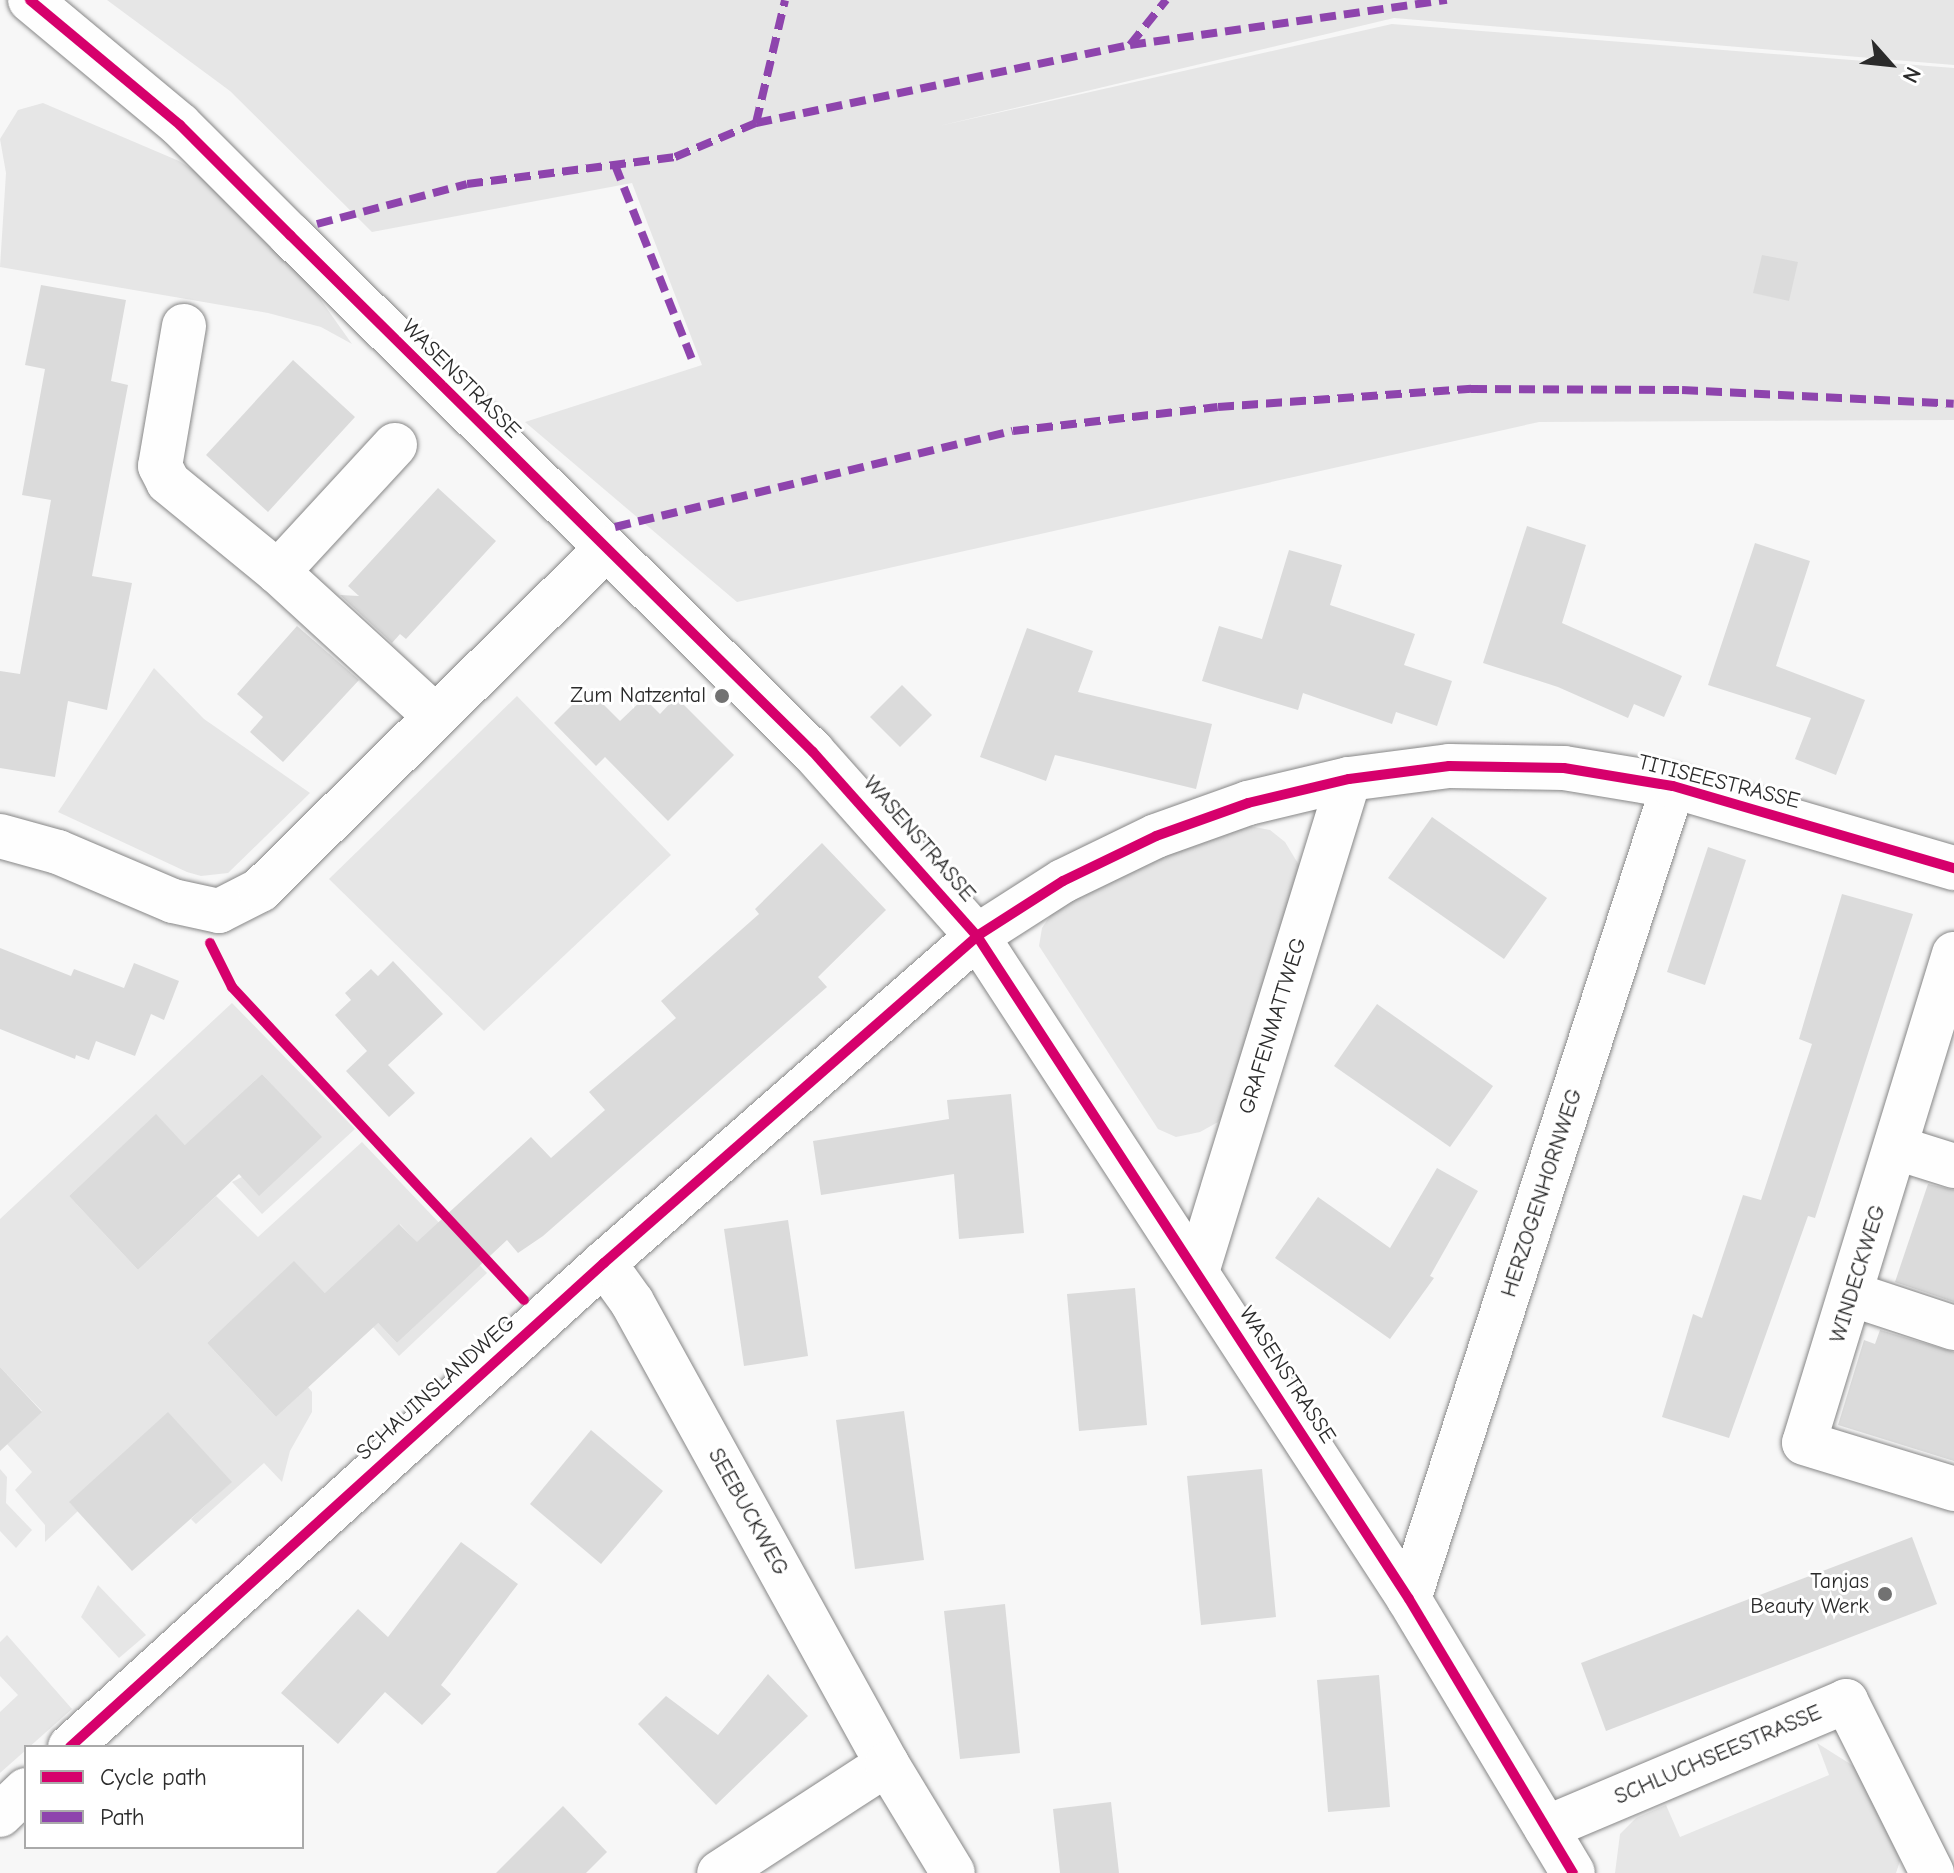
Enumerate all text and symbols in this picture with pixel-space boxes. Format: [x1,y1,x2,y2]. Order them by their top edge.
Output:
north arrow [1850,24,1930,104]
text: N [1897,63,1926,87]
street label: WASENSTRASSE [396,314,526,444]
place label: Zum Natzental [570,683,706,709]
marker: Zum Natzental [713,687,731,705]
street label: TITISEESTRASSE [1635,749,1803,815]
street label: WASENSTRASSE [857,771,981,907]
street label: GRAFENMATTWEG [1234,935,1312,1117]
street label: HERZOGENHORNWEG [1496,1085,1588,1301]
street label: WINDECKWEG [1825,1202,1891,1346]
street label: WASENSTRASSE [1233,1302,1341,1448]
street label: SCHAUINSLANDWEG [351,1310,521,1466]
street label: SEEBUCKWEG [702,1444,794,1580]
place label: Tanjas Beauty Werk [1750,1568,1869,1620]
marker: Tanjas Beauty Werk [1876,1585,1894,1603]
street label: SCHLUCHSEESTRASSE [1611,1699,1825,1811]
legend [24,1745,304,1849]
text: Cycle path [100,1763,207,1791]
text: Path [100,1803,145,1831]

